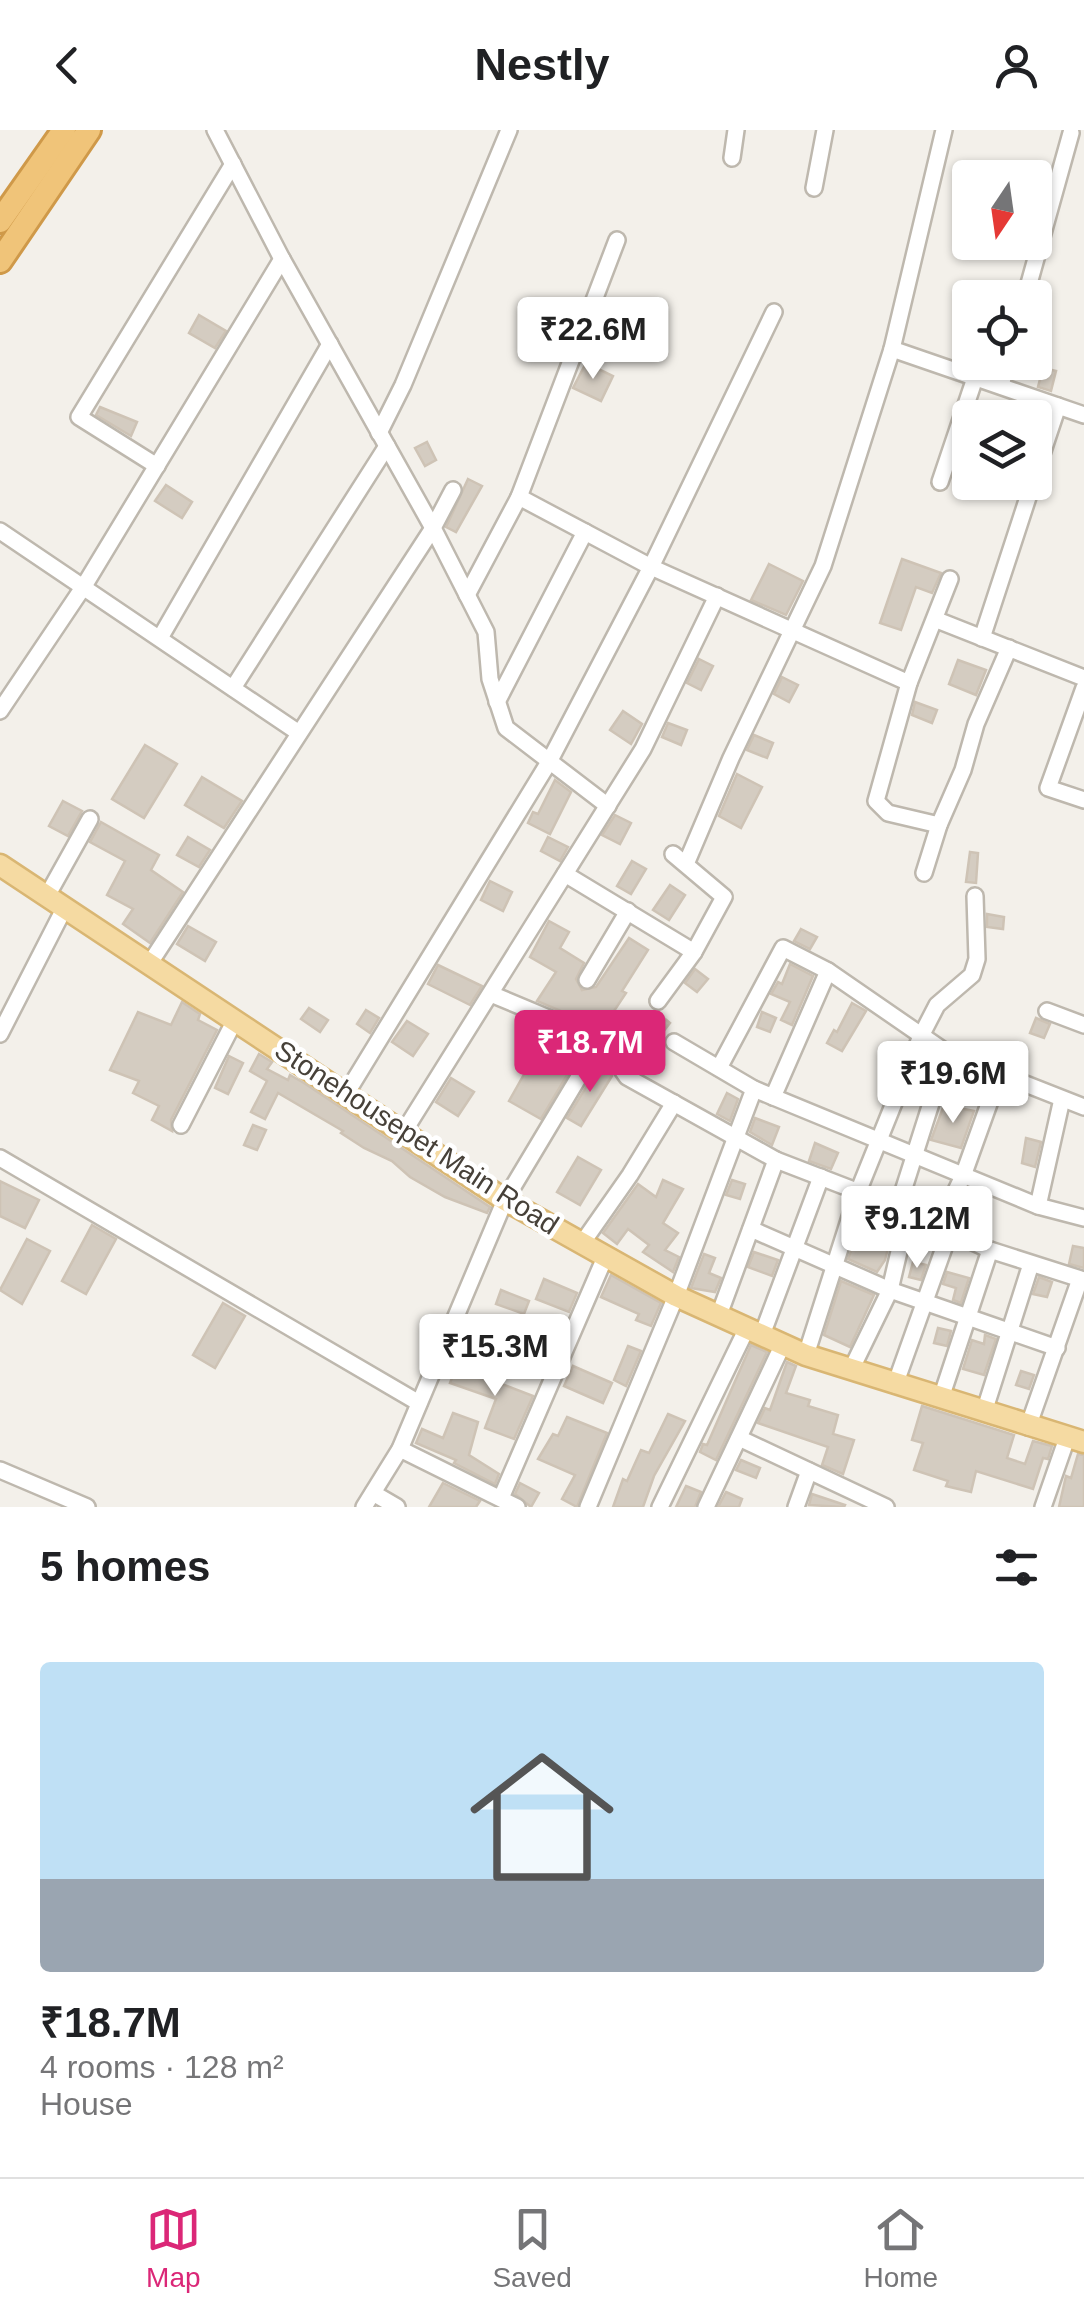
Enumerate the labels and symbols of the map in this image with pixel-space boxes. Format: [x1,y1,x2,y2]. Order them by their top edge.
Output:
north arrow [952,160,1052,260]
pin: ₹22.6M [512,297,674,382]
pin: ₹18.7M [509,1010,671,1095]
street label: Stonehousepet Main Road [269,1034,564,1241]
pin: ₹19.6M [872,1041,1034,1126]
pin: ₹9.12M [836,1186,998,1271]
pin: ₹15.3M [414,1314,576,1399]

